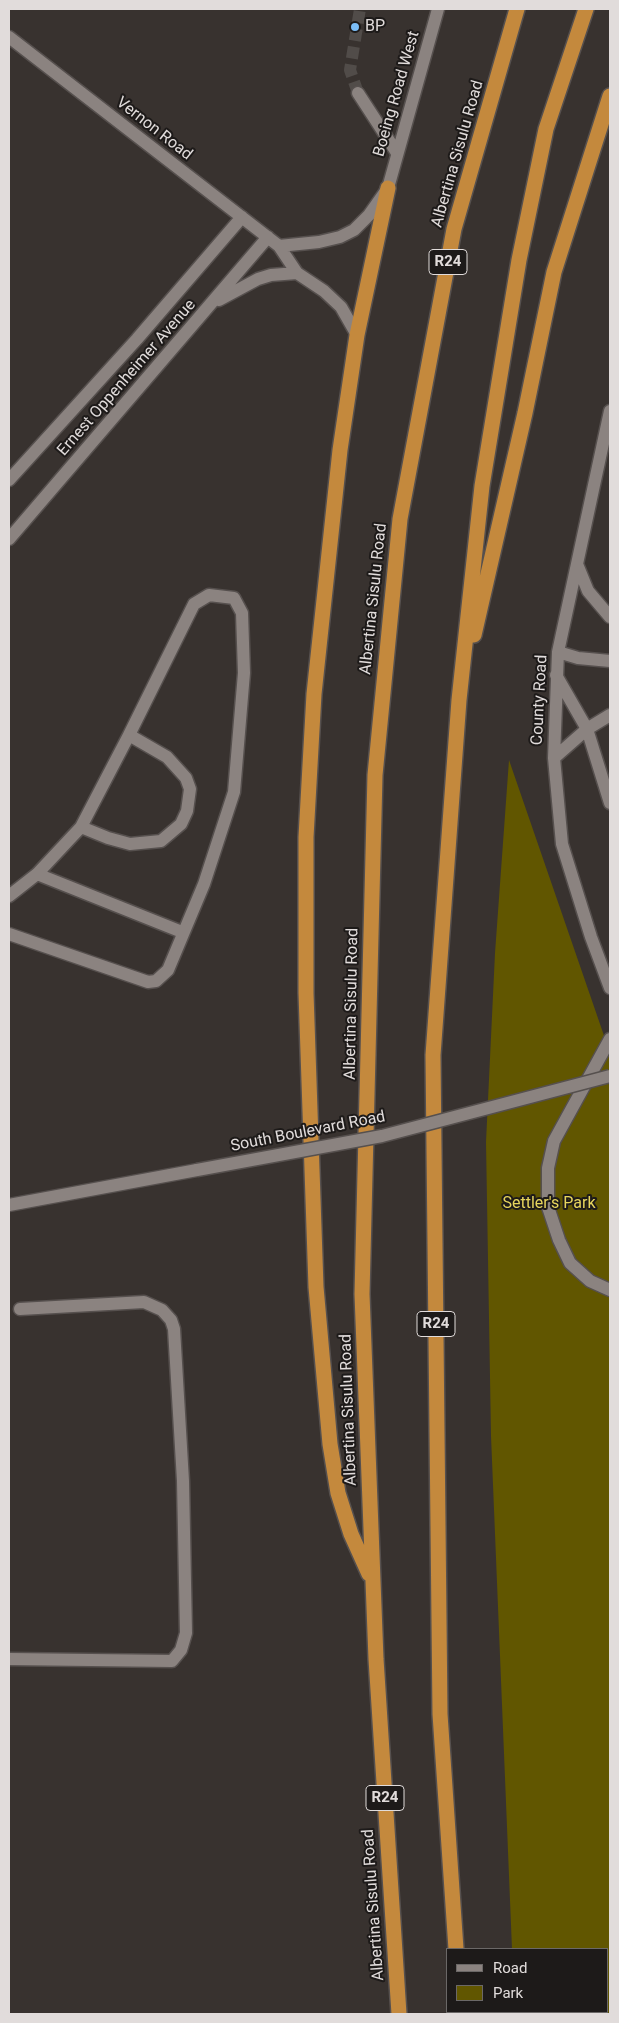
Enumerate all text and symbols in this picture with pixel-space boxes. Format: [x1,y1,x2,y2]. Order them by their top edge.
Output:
place label: BP [365,17,385,37]
marker: BP [349,21,361,33]
street label: Boeing Road West [370,29,424,159]
street label: Albertina Sisulu Road [428,78,488,230]
street label: Vernon Road [112,93,196,165]
road number: R24 [429,250,467,274]
street label: Ernest Oppenheimer Avenue [54,296,200,460]
street label: Albertina Sisulu Road [357,522,391,676]
street label: County Road [528,654,552,746]
street label: Albertina Sisulu Road [341,928,363,1080]
street label: South Boulevard Road [229,1108,387,1156]
park label: Settler's Park [502,1194,596,1214]
road number: R24 [417,1312,455,1336]
street label: Albertina Sisulu Road [337,1334,361,1486]
road number: R24 [366,1786,404,1810]
street label: Albertina Sisulu Road [359,1828,389,1982]
legend [446,1948,609,2013]
text: Road [493,1959,527,1977]
text: Park [493,1984,523,2002]

